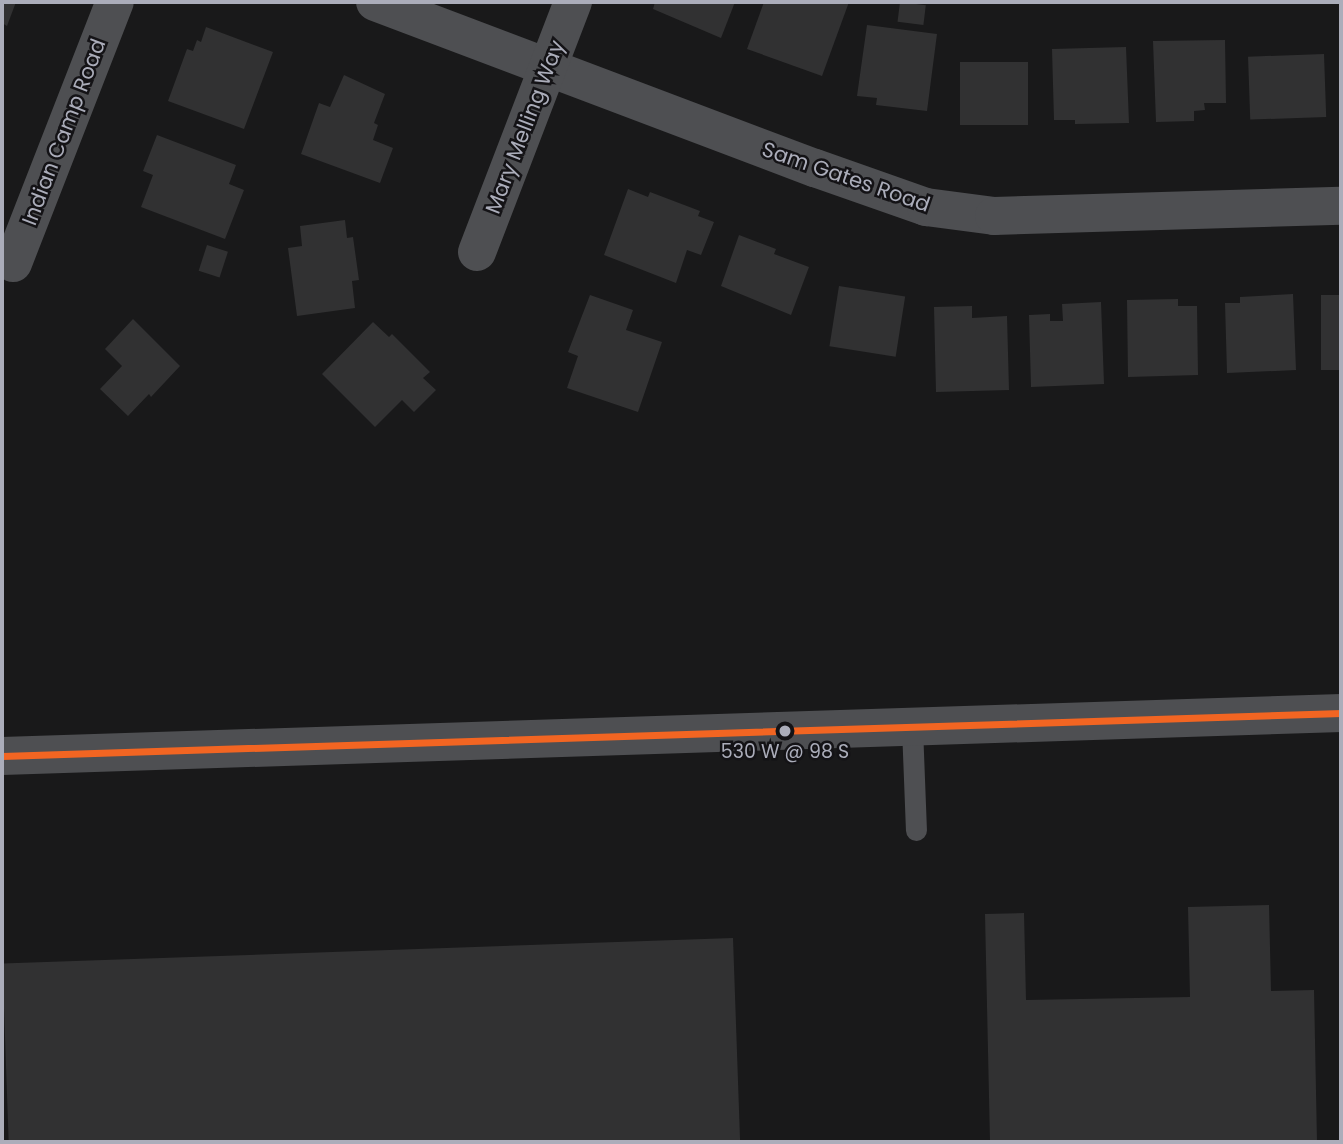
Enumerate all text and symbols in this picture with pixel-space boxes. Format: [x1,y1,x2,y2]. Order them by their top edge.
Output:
street label: Indian Camp Road [17,35,111,229]
street label: Mary Melling Way [480,37,570,217]
street label: Sam Gates Road [759,136,933,218]
marker: 530 W @ 98 S [778,724,792,738]
place label: 530 W @ 98 S [721,741,849,763]

